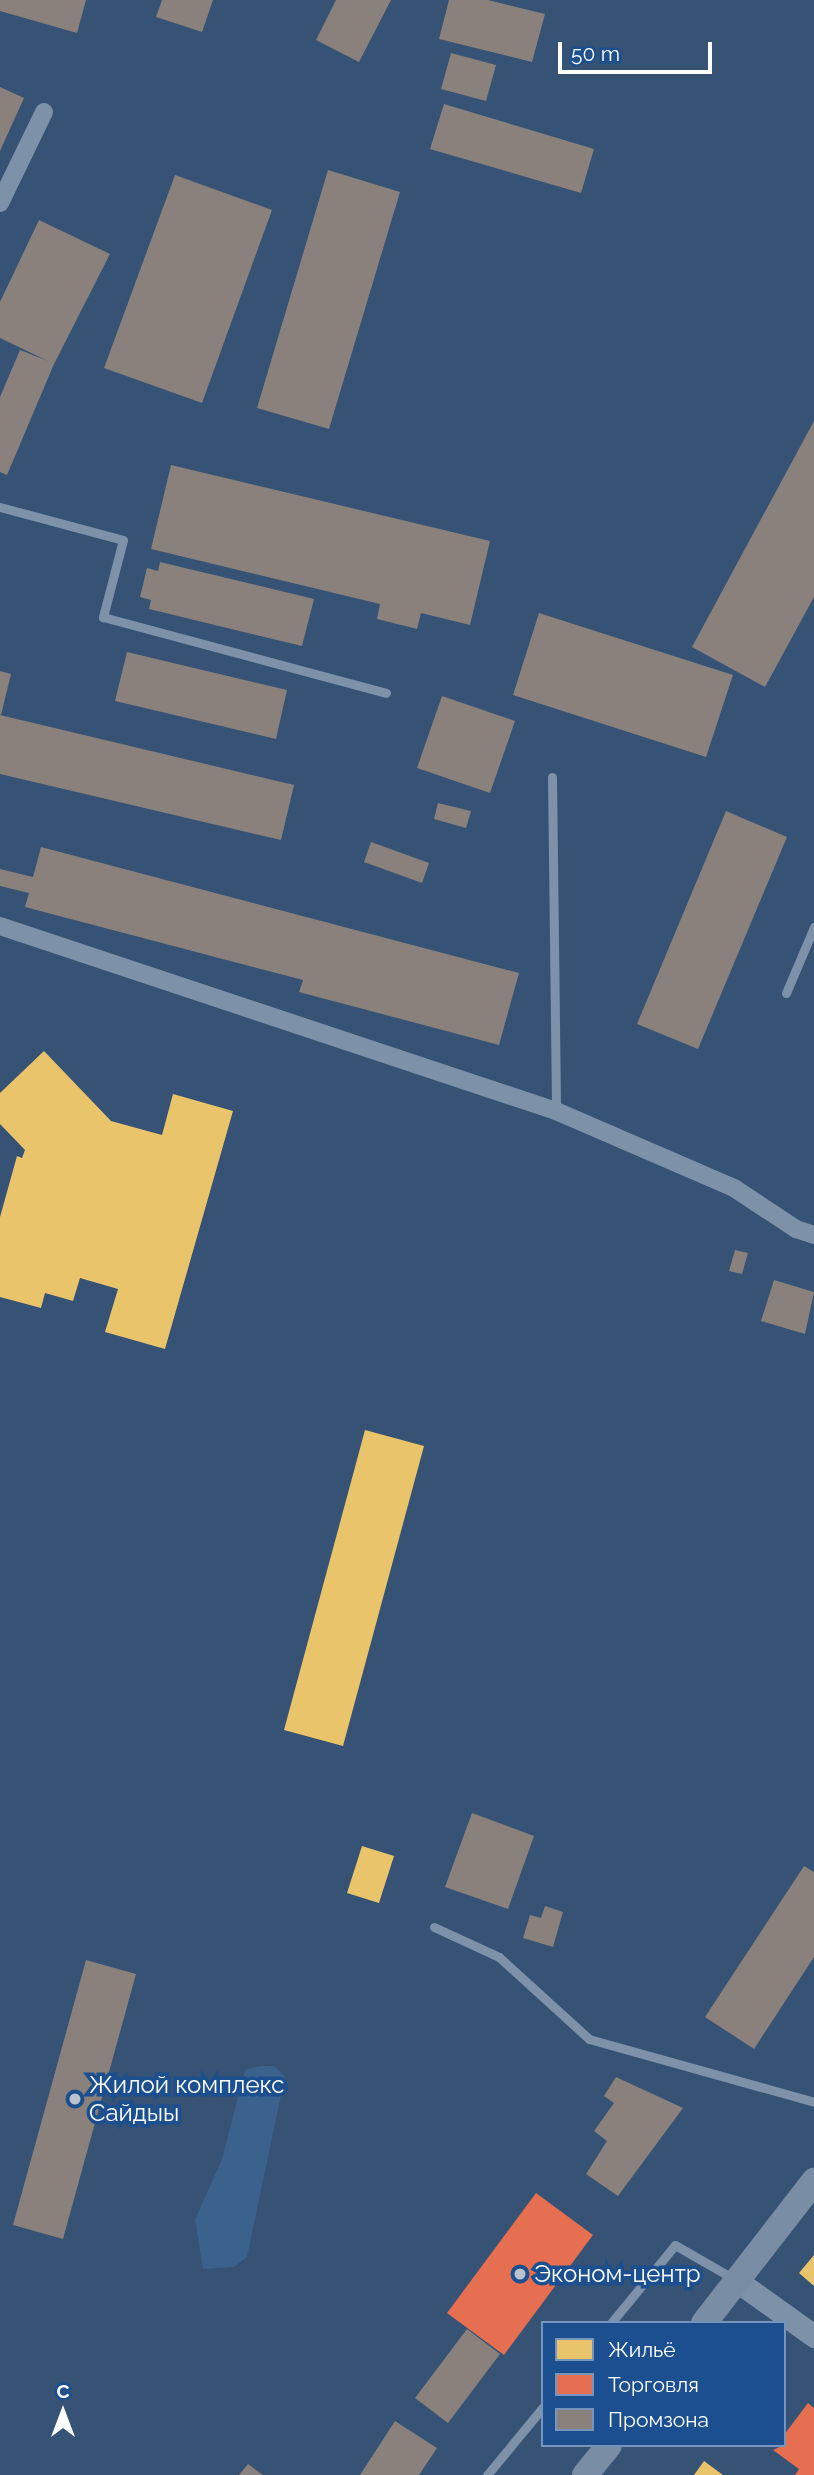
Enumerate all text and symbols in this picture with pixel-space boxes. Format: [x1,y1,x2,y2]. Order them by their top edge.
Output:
scale bar [562,28,716,72]
text: 50 m [571,41,620,66]
place label: Жилой комплекс Сайдыы [89,2071,285,2127]
marker: Жилой комплекс Сайдыы [67,2091,83,2107]
place label: Эконом-центр [534,2260,701,2288]
marker: Эконом-центр [512,2266,528,2282]
legend [541,2321,786,2447]
text: Жильё [608,2337,676,2362]
text: Торговля [608,2372,699,2397]
north arrow [28,2377,98,2447]
text: С [56,2380,70,2402]
text: Промзона [608,2407,709,2432]

